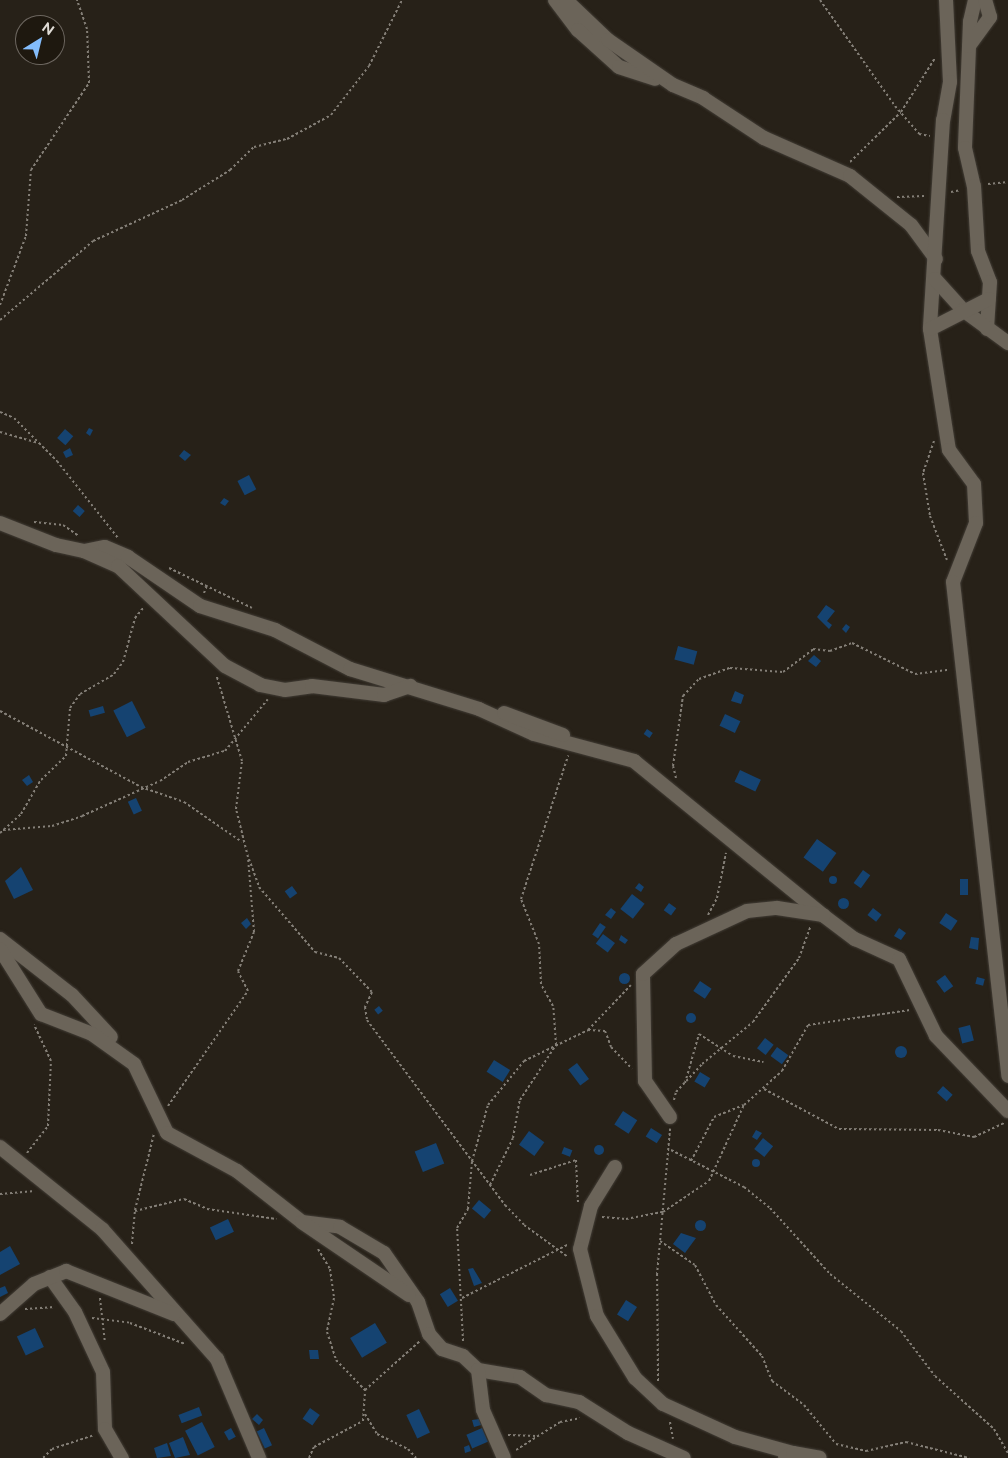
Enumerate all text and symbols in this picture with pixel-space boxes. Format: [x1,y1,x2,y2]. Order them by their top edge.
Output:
north arrow [15,15,65,65]
text: N [39,19,57,38]

